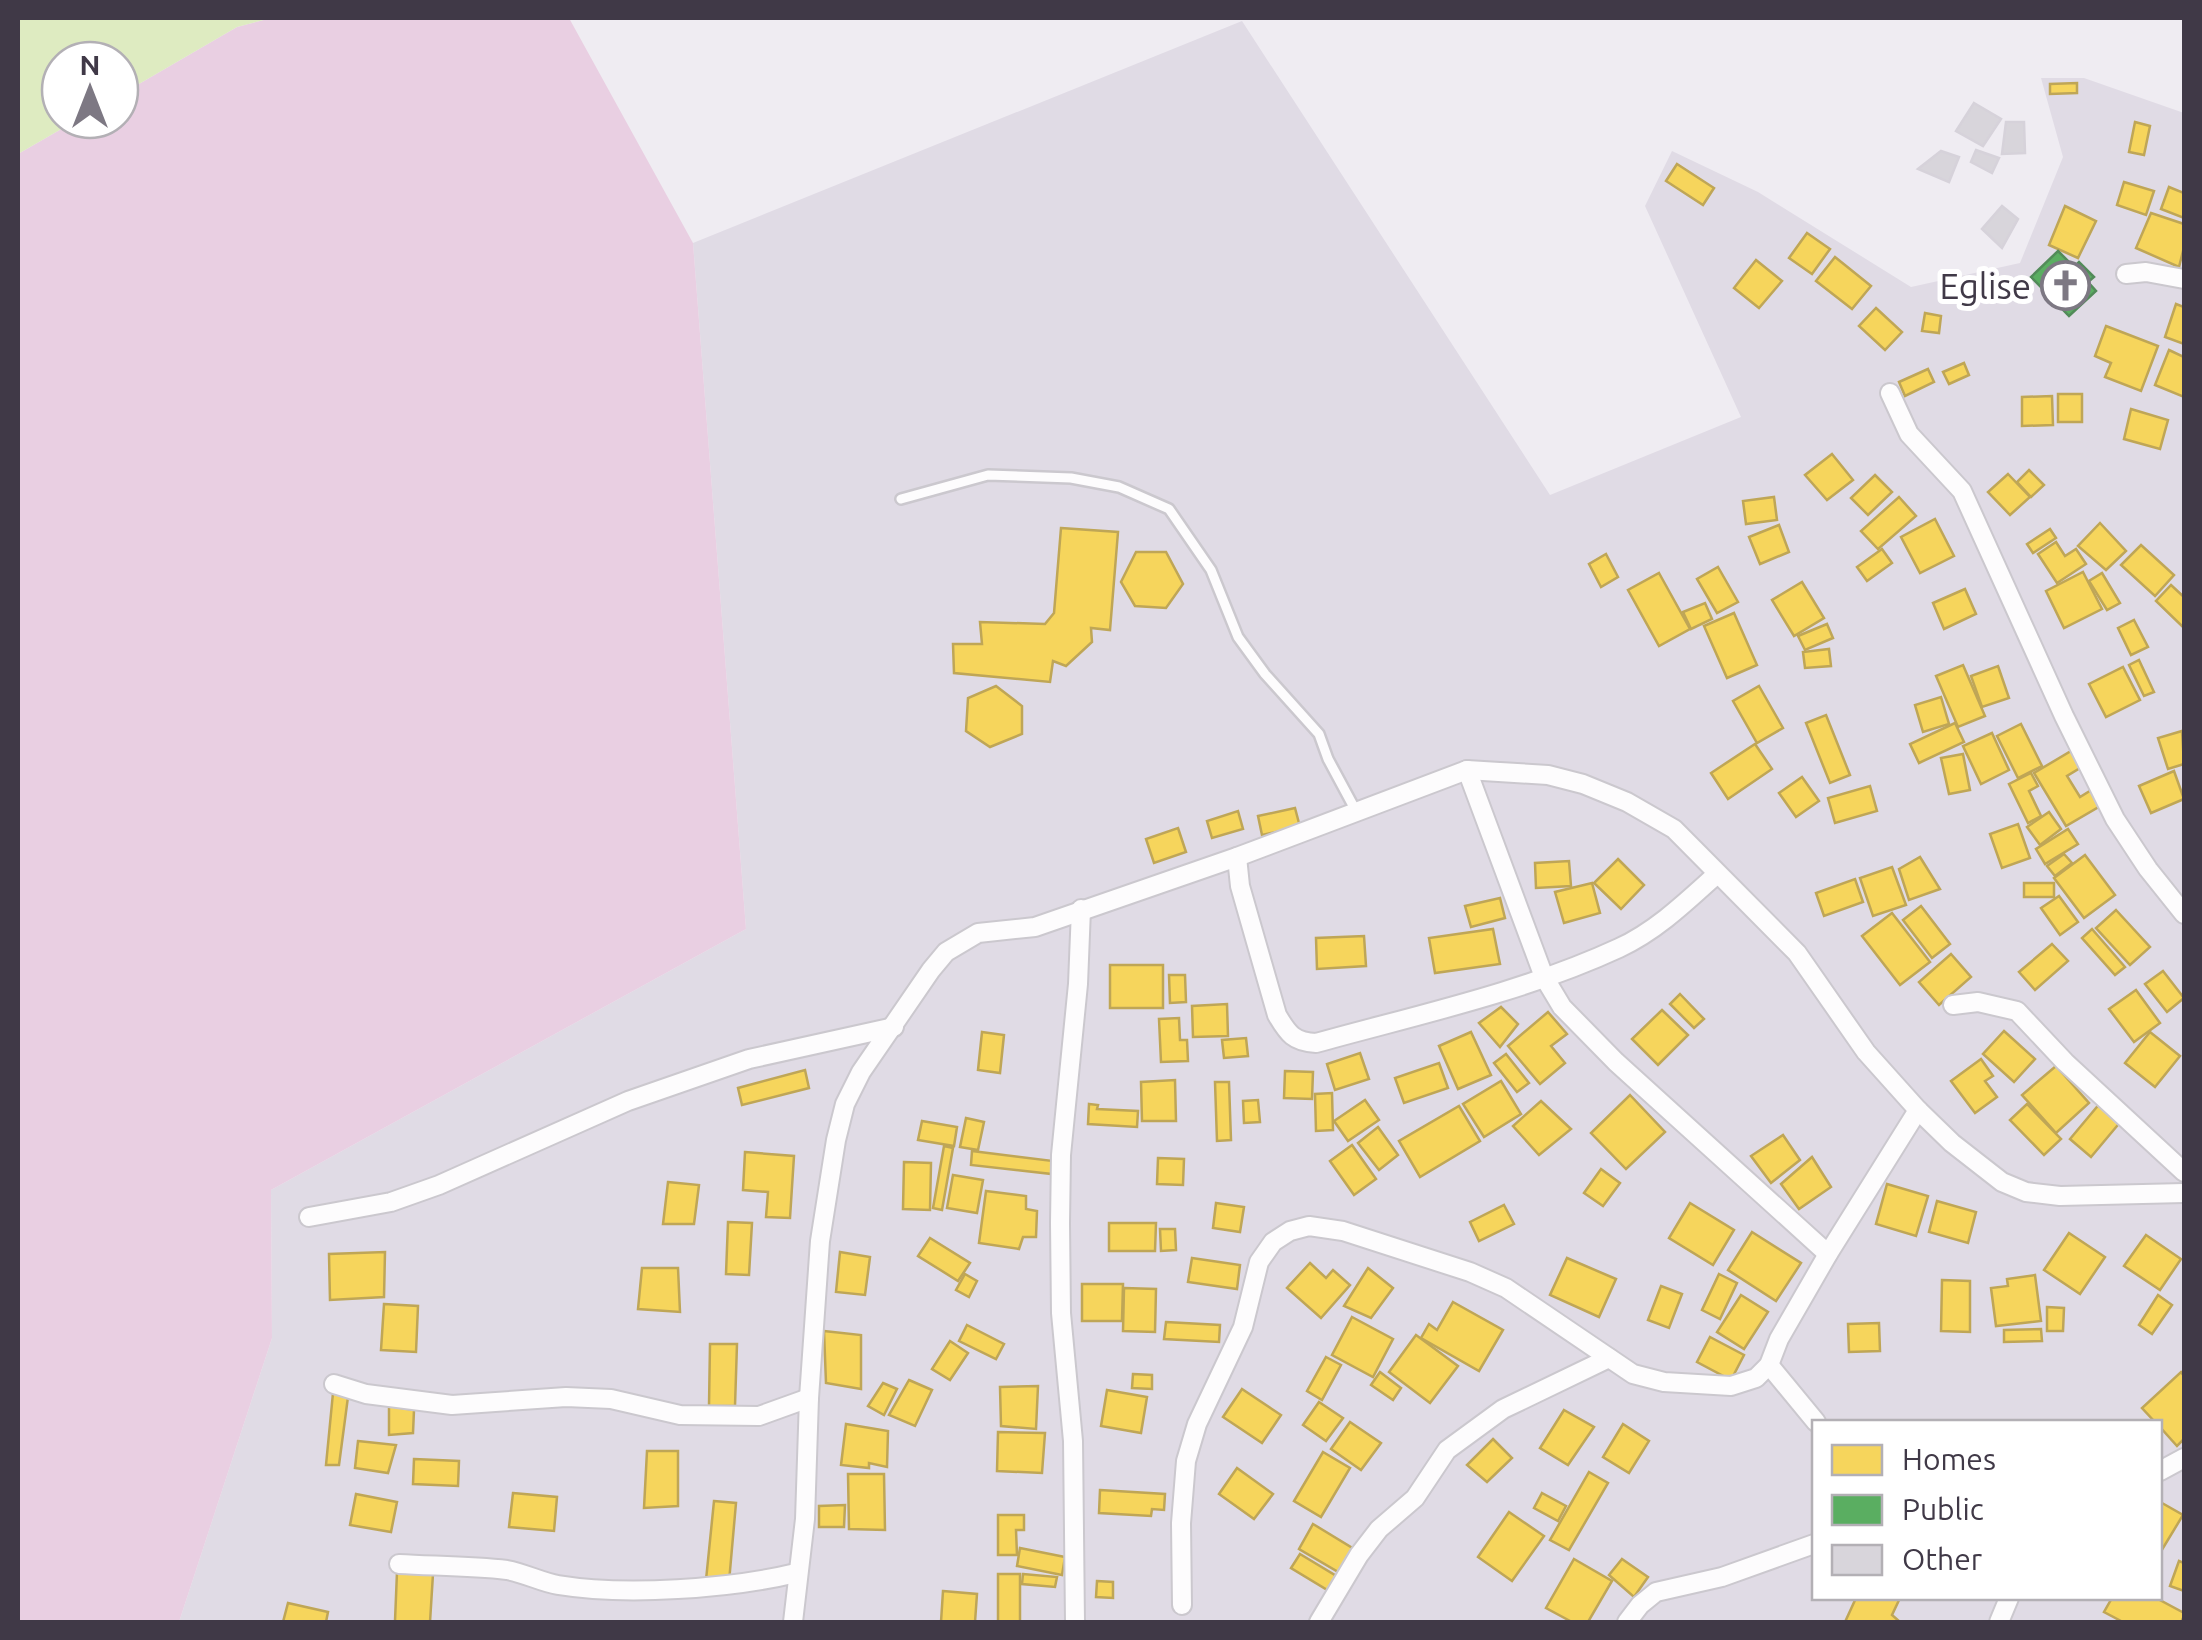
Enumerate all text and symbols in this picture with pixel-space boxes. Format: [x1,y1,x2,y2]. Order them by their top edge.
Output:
north arrow [40,40,140,140]
text: N [80,49,100,80]
church icon: Eglise [2040,260,2092,312]
place label: Eglise [1939,266,2031,306]
legend [1812,1420,2162,1600]
text: Homes [1902,1442,1996,1476]
text: Public [1902,1492,1984,1526]
text: Other [1902,1542,1983,1576]

